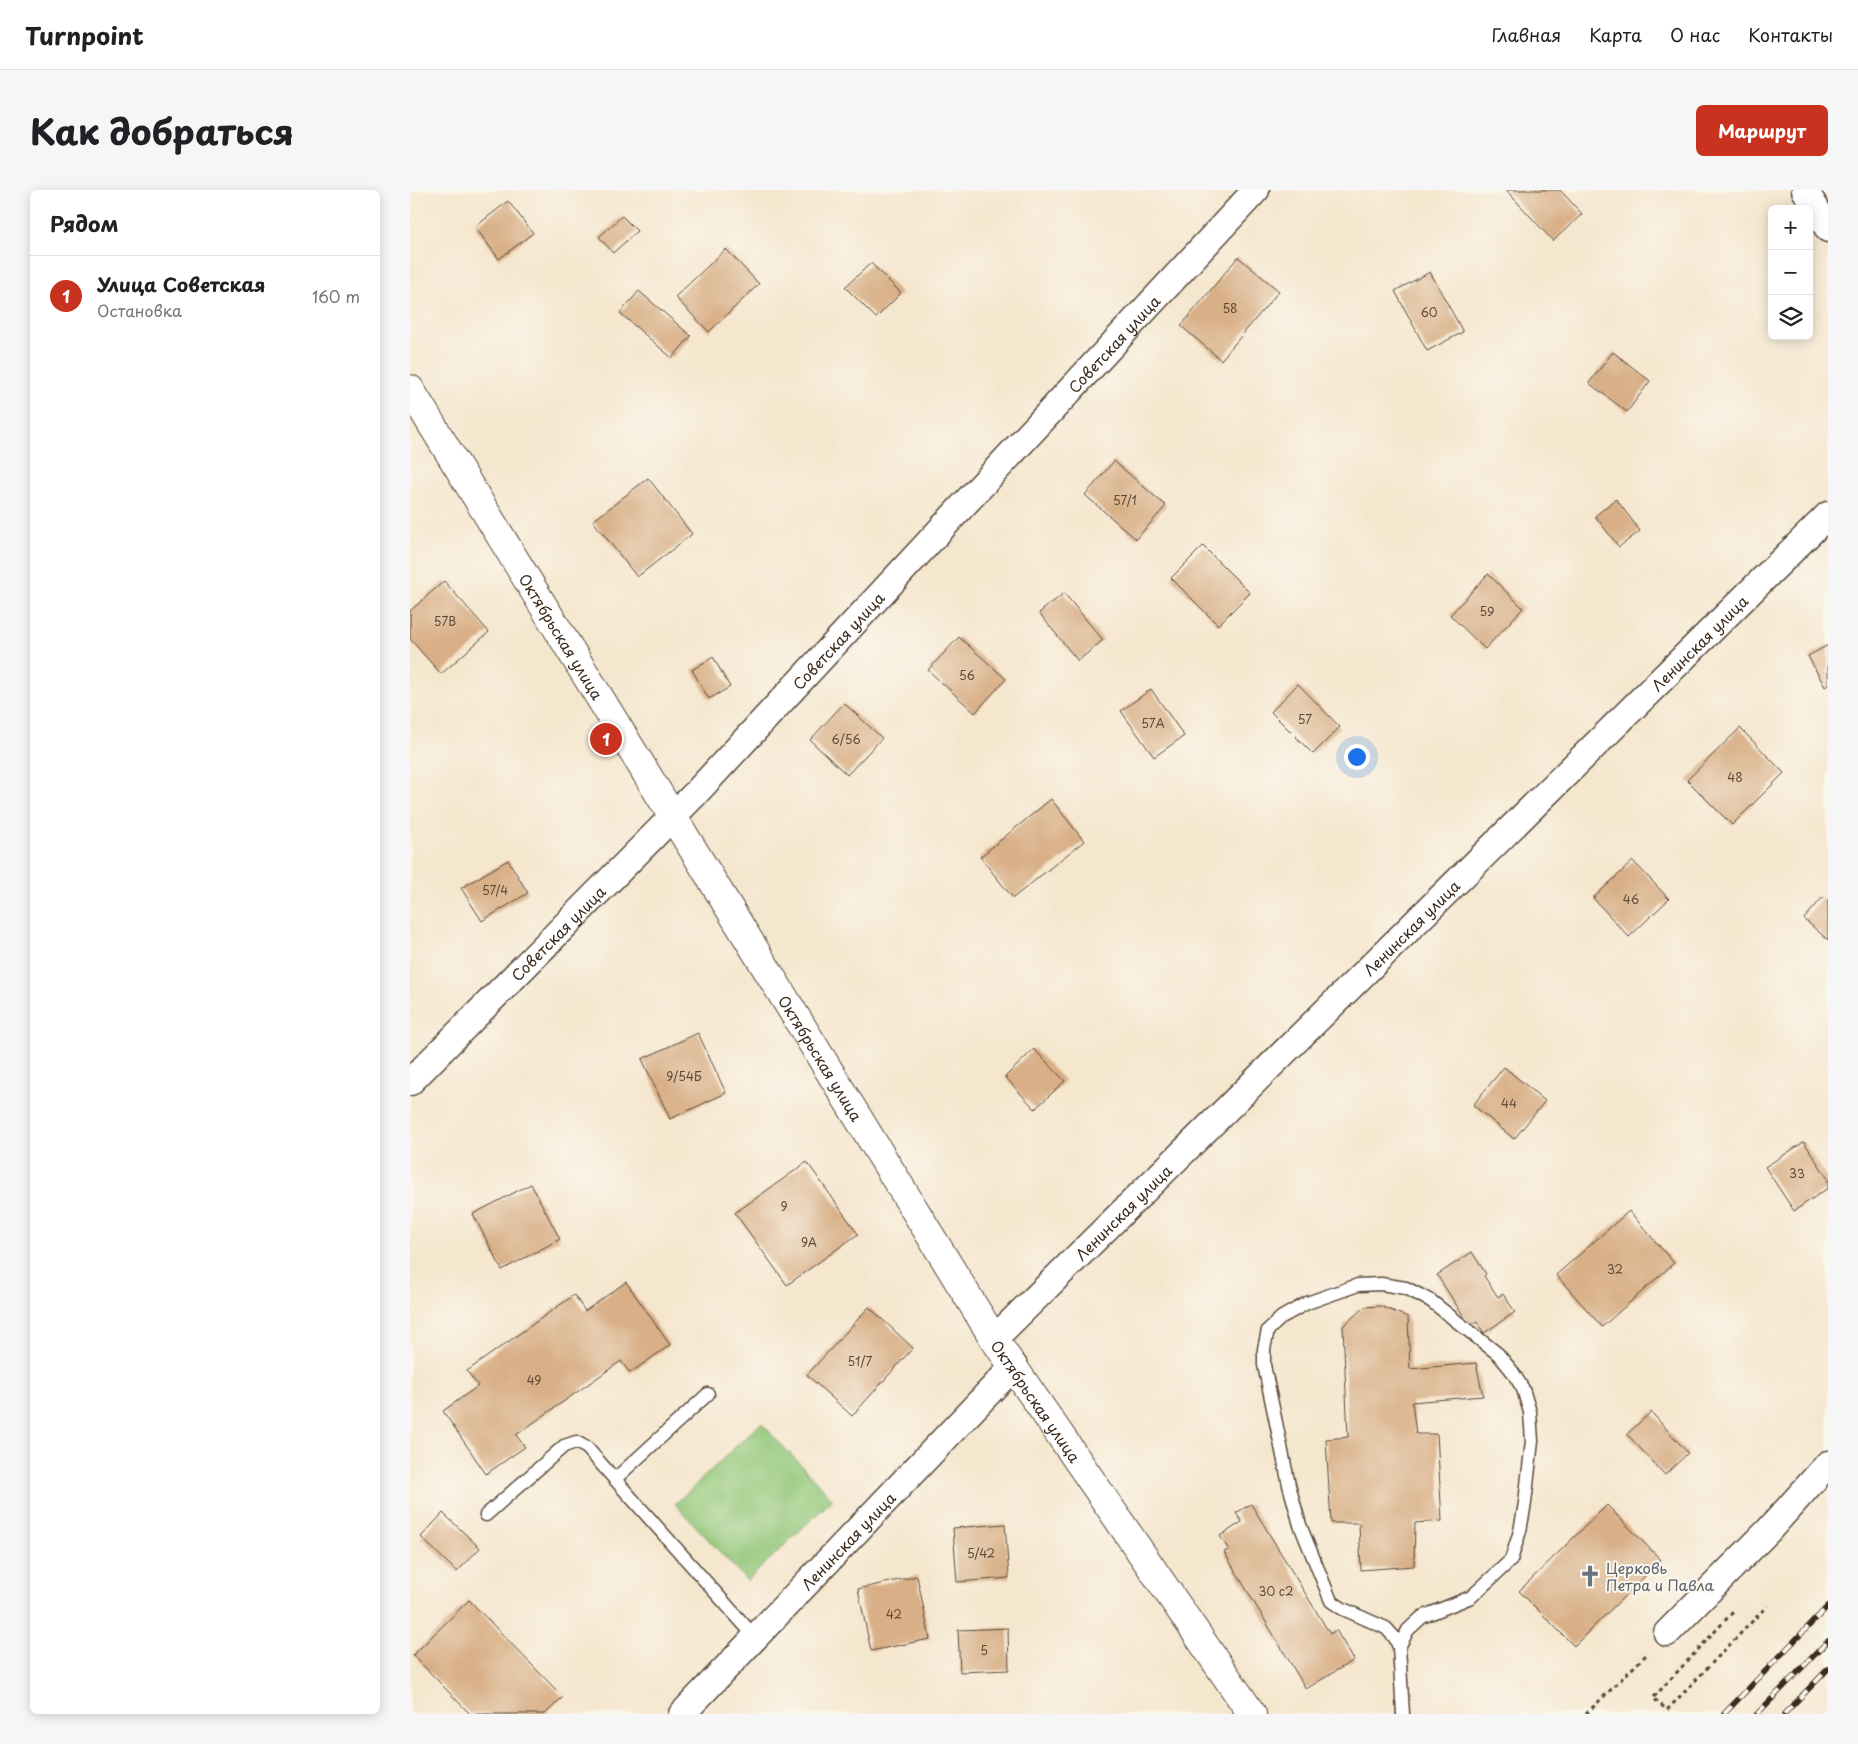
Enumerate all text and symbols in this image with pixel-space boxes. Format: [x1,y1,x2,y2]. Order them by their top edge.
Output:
text: Turnpoint [25,17,144,53]
text: Главная [1492,21,1561,48]
text: Карта [1589,21,1642,48]
text: О нас [1670,21,1720,48]
text: Контакты [1748,21,1833,48]
text: Как добраться [30,104,294,157]
button: Маршрут [1696,105,1828,156]
map controls [1768,205,1813,340]
button: + [1768,205,1813,250]
text: Рядом [50,207,118,239]
button: − [1768,250,1813,295]
text: Улица Советская [97,270,265,298]
text: 1 [62,284,70,308]
text: 160 m [312,284,360,308]
street label: Советская улица [1062,289,1165,398]
button: layers [1768,295,1813,340]
text: Остановка [97,298,182,322]
house number: 58 [1222,299,1238,317]
house number: 60 [1420,303,1438,321]
house number: 57/1 [1113,491,1137,509]
street label: Октябрьская улица [514,569,610,704]
street label: Советская улица [786,586,889,694]
street label: Ленинская улица [1645,589,1753,696]
house number: 59 [1480,602,1494,620]
house number: 57В [434,612,456,630]
house number: 56 [959,666,975,684]
house number: 57 [1298,710,1312,728]
house number: 57А [1141,714,1165,732]
pin: 1 [590,720,622,758]
house number: 6/56 [831,730,861,748]
your location [1344,744,1370,770]
house number: 48 [1727,768,1743,786]
street label: Ленинская улица [1357,874,1465,980]
street label: Советская улица [505,879,611,986]
house number: 57/4 [482,881,508,899]
house number: 46 [1623,890,1639,908]
street label: Октябрьская улица [774,990,869,1126]
house number: 9/54Б [666,1067,702,1085]
house number: 44 [1501,1094,1517,1112]
street label: Ленинская улица [1069,1158,1177,1265]
house number: 33 [1789,1164,1805,1182]
house number: 9 [780,1197,788,1215]
house number: 9А [801,1233,817,1251]
house number: 32 [1607,1260,1623,1278]
street label: Октябрьская улица [986,1335,1087,1467]
house number: 51/7 [848,1352,873,1370]
house number: 49 [527,1371,541,1389]
street label: Ленинская улица [795,1486,901,1595]
house number: 5/42 [967,1544,995,1562]
place label: Церковь Петра и Павла [1606,1556,1715,1596]
church icon: Церковь Петра и Павла [1577,1563,1603,1589]
house number: 30 с2 [1258,1582,1294,1600]
house number: 42 [886,1605,902,1623]
house number: 5 [980,1641,988,1659]

